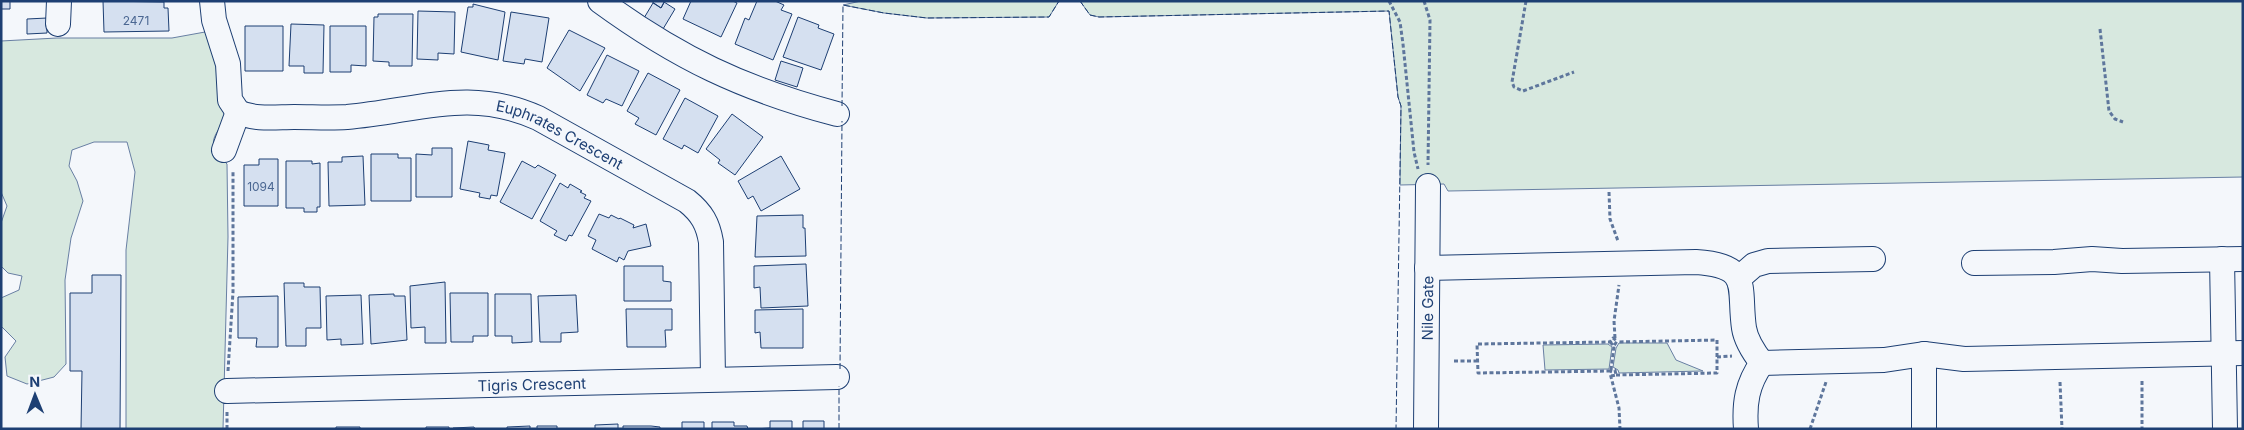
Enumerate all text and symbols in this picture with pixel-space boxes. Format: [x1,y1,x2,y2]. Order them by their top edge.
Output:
house number: 2471 [123,13,149,28]
street label: Euphrates Crescent [495,96,627,173]
house number: 1094 [247,179,275,194]
street label: Nile Gate [1417,276,1437,340]
north arrow [10,370,60,420]
text: N [29,373,40,390]
street label: Tigris Crescent [478,373,586,395]

